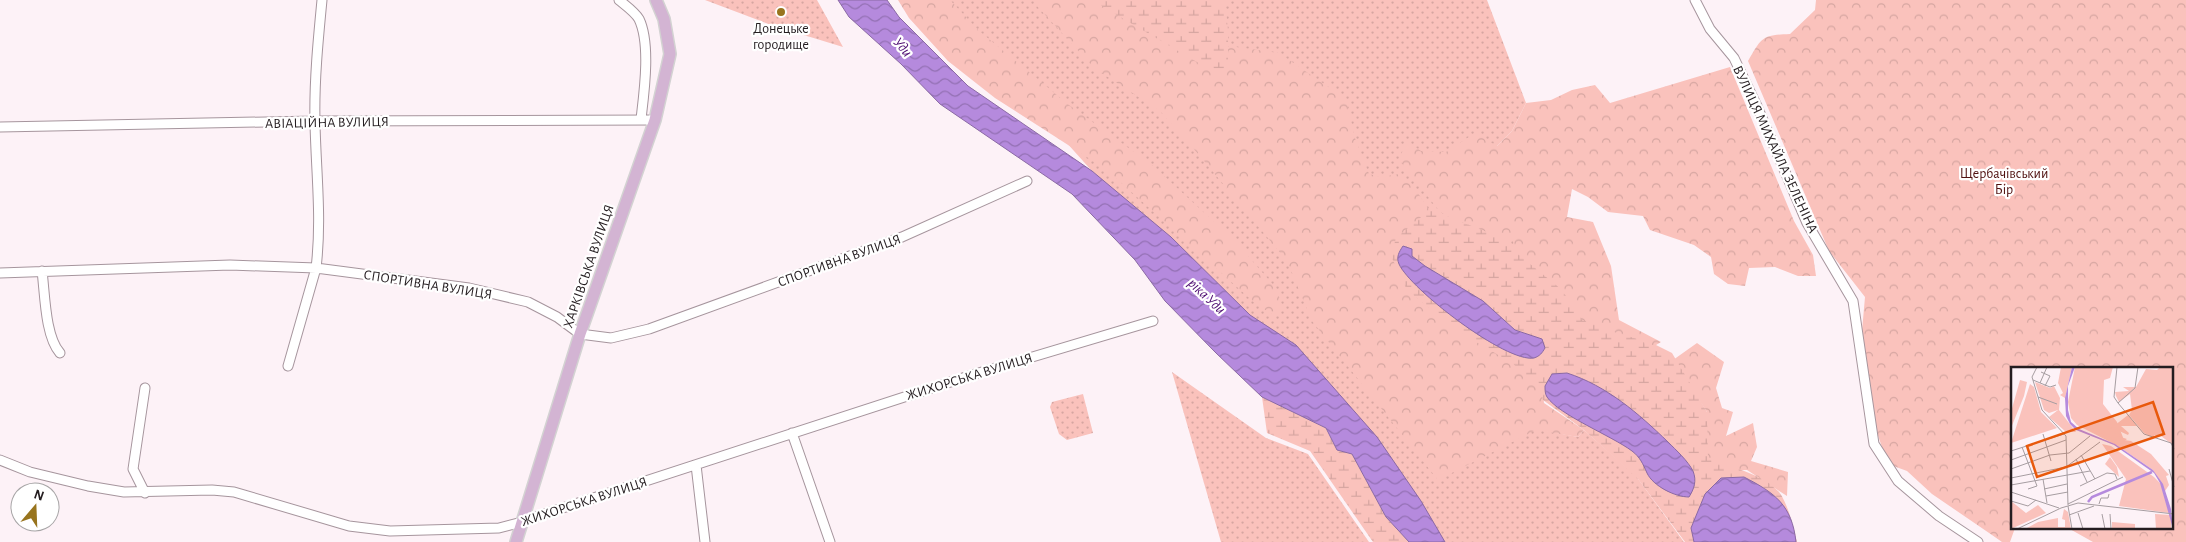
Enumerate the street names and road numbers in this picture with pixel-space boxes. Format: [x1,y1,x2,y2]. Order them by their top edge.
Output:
street label: ВУЛИЦЯ МИХАЙЛА ЗЕЛЕНІНА [1730,63,1821,235]
street label: АВІАЦІЙНА ВУЛИЦЯ [265,114,389,131]
street label: ХАРКІВСЬКА ВУЛИЦЯ [561,203,617,330]
street label: СПОРТИВНА ВУЛИЦЯ [776,232,903,290]
street label: СПОРТИВНА ВУЛИЦЯ [363,268,493,302]
street label: ЖИХОРСЬКА ВУЛИЦЯ [904,351,1034,403]
street label: ЖИХОРСЬКА ВУЛИЦЯ [519,475,649,529]

